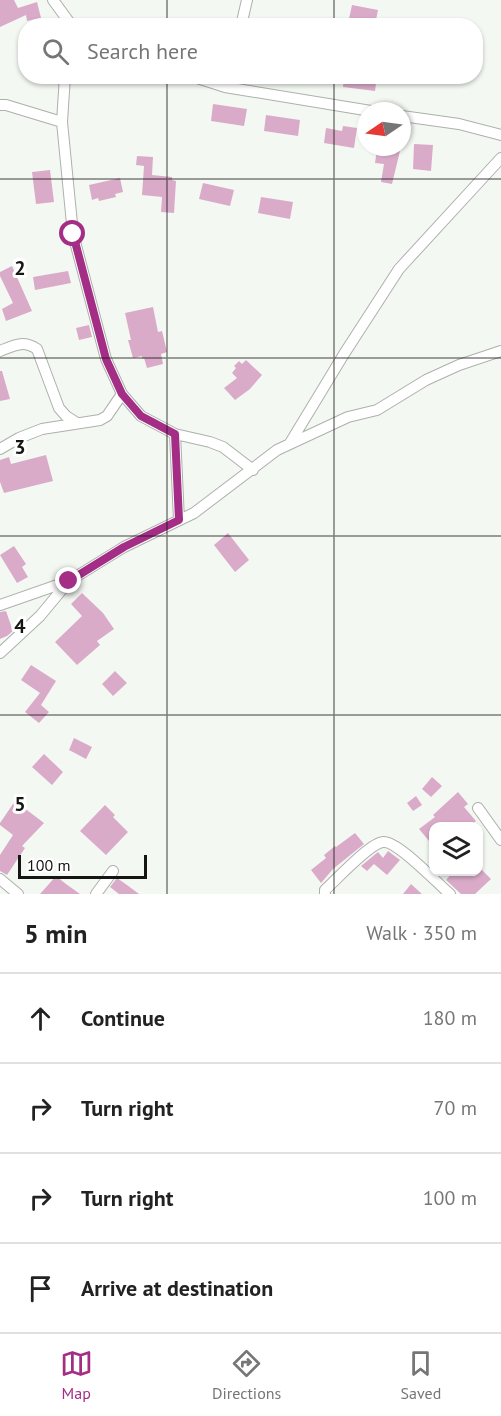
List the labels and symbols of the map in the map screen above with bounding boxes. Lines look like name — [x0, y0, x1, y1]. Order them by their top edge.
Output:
north arrow — [357, 102, 411, 156]
route start — [59, 220, 85, 246]
text: 2 — [14, 255, 26, 281]
text: 3 — [14, 434, 26, 460]
route end — [55, 567, 81, 593]
text: 4 — [14, 613, 26, 639]
text: 5 — [14, 791, 26, 817]
scale bar — [18, 852, 147, 880]

